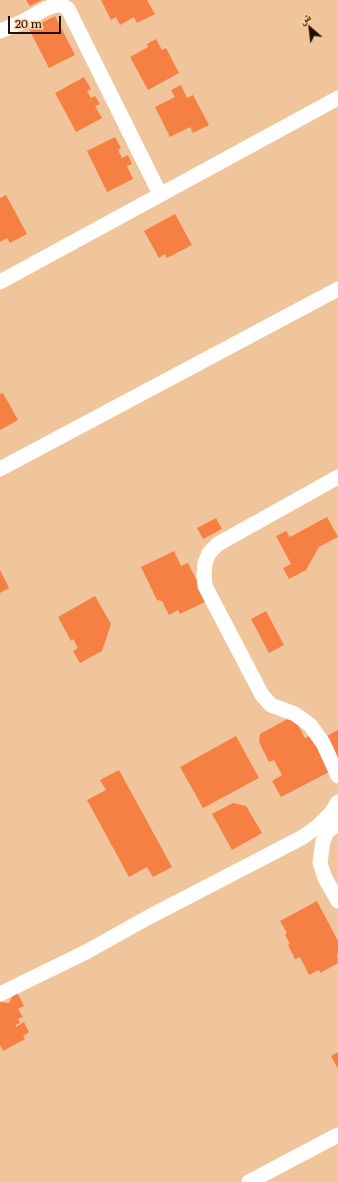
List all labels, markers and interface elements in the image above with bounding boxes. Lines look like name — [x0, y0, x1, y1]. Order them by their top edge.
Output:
scale bar — [10, 8, 63, 34]
north arrow — [290, 8, 330, 48]
text: ش — [295, 8, 313, 27]
text: 20 m — [15, 14, 42, 32]

